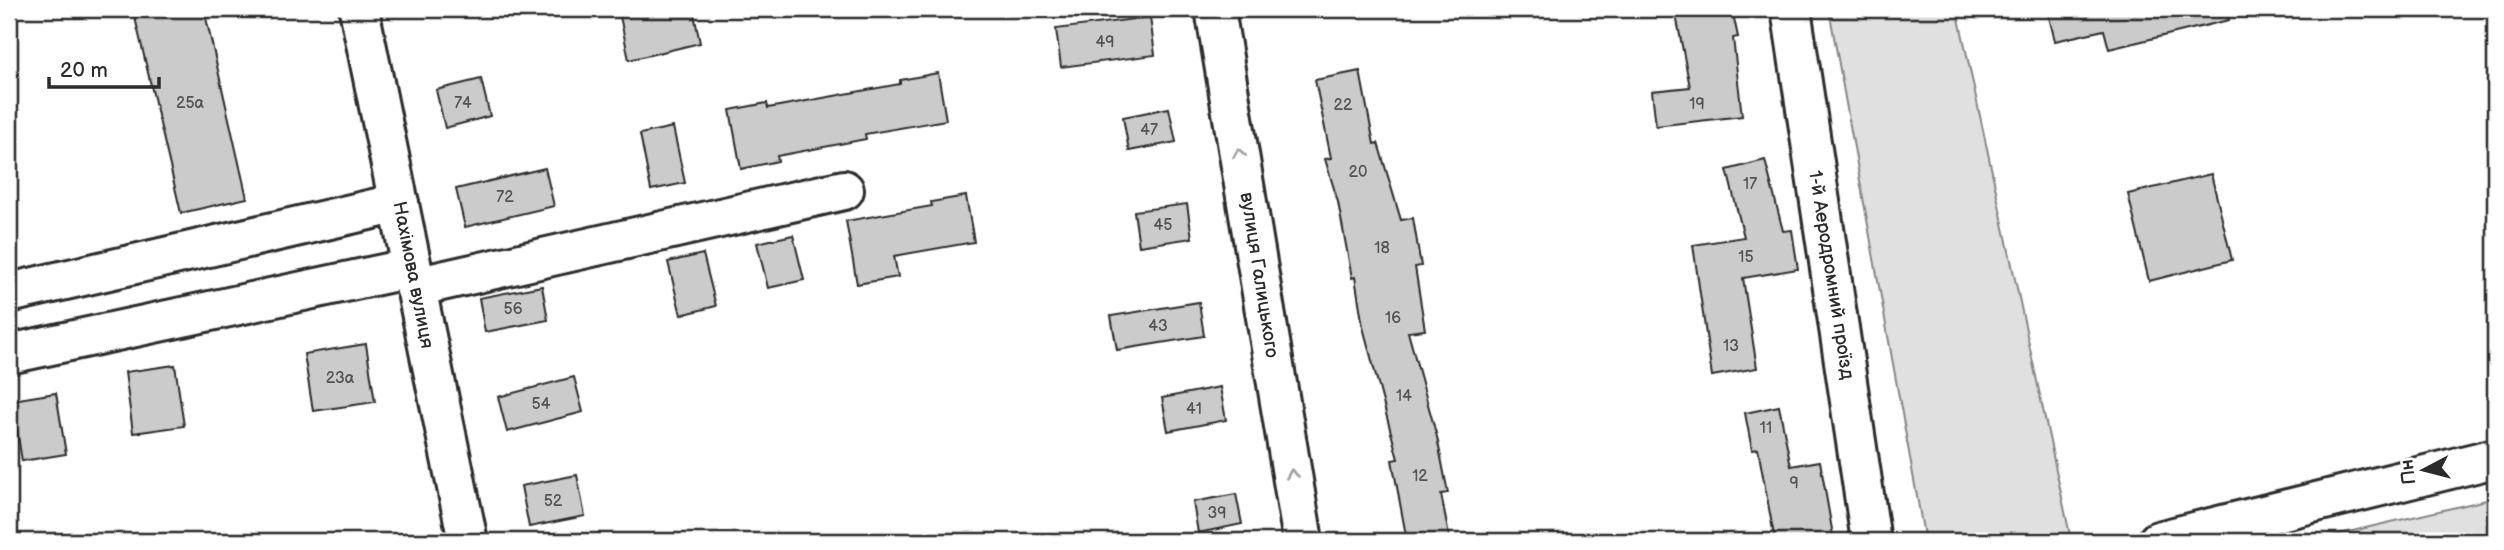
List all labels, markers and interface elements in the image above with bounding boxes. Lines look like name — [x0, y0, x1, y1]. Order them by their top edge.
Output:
house number: 49 — [1095, 33, 1115, 52]
scale bar — [49, 46, 159, 90]
text: 20 m — [60, 58, 108, 83]
house number: 25а — [176, 94, 205, 113]
house number: 74 — [454, 94, 472, 113]
house number: 19 — [1689, 95, 1705, 114]
house number: 22 — [1334, 96, 1353, 115]
house number: 47 — [1140, 121, 1158, 140]
one-way arrow — [1232, 147, 1247, 159]
house number: 20 — [1349, 163, 1367, 182]
street label: 1-й Аеродромний проїзд — [1803, 169, 1859, 382]
house number: 17 — [1743, 175, 1757, 194]
house number: 72 — [496, 188, 514, 207]
street label: вулиця Галицького — [1235, 191, 1283, 359]
street label: Нахімова вулиця — [387, 200, 439, 350]
house number: 45 — [1154, 216, 1172, 235]
house number: 18 — [1374, 239, 1390, 258]
house number: 15 — [1738, 248, 1754, 267]
house number: 56 — [504, 300, 523, 319]
house number: 16 — [1385, 309, 1401, 328]
house number: 43 — [1148, 317, 1168, 336]
house number: 13 — [1723, 337, 1739, 356]
house number: 23а — [326, 369, 355, 388]
house number: 14 — [1396, 387, 1412, 406]
house number: 54 — [532, 395, 551, 414]
house number: 41 — [1186, 400, 1202, 419]
house number: 11 — [1760, 419, 1772, 438]
north arrow — [2388, 434, 2458, 504]
text: Пн — [2396, 458, 2422, 486]
house number: 12 — [1412, 467, 1428, 486]
one-way arrow — [1285, 468, 1300, 480]
house number: 9 — [1789, 474, 1799, 493]
house number: 52 — [544, 492, 563, 511]
house number: 39 — [1207, 504, 1227, 523]

